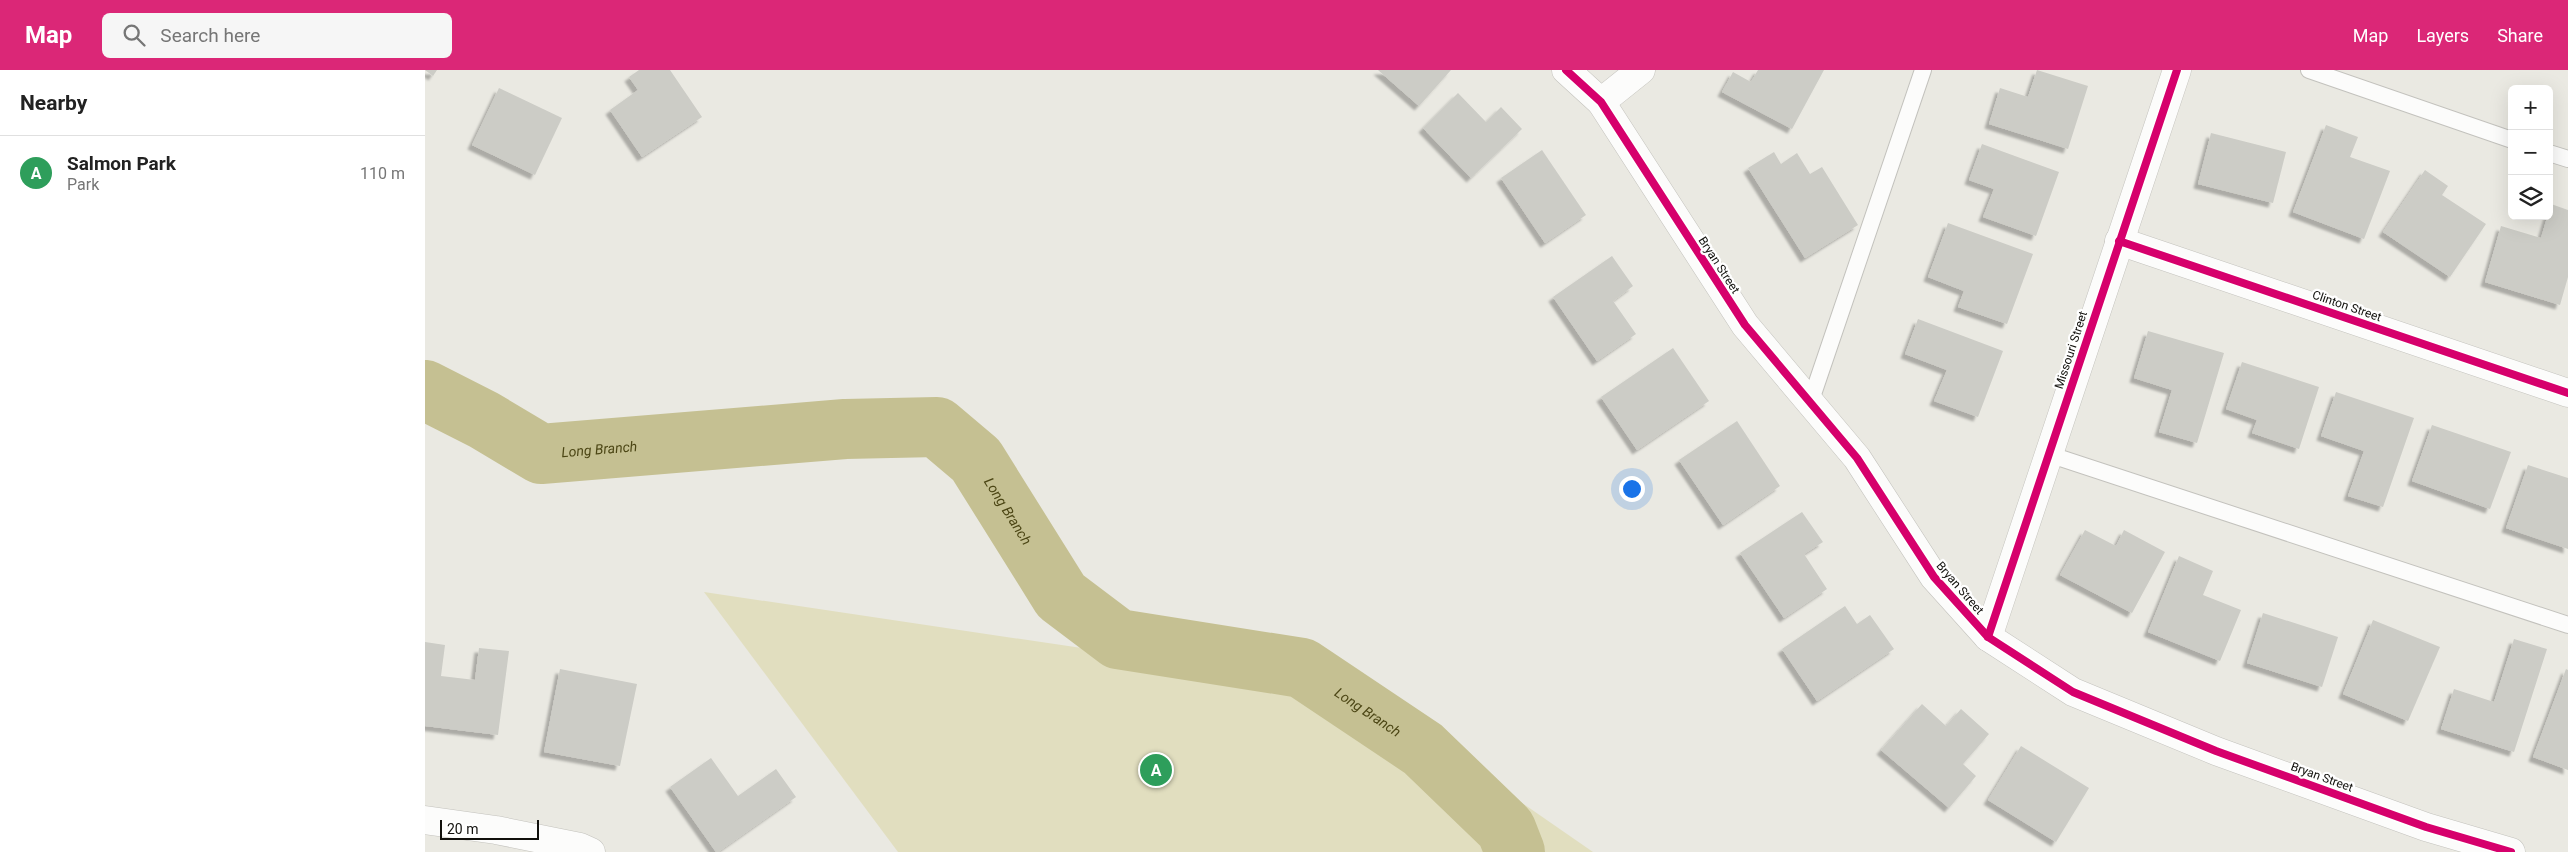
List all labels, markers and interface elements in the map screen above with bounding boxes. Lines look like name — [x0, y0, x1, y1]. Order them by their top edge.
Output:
search box — [102, 13, 452, 58]
text: Map — [25, 21, 72, 49]
icon: search — [120, 21, 148, 49]
text: Search here — [160, 24, 260, 47]
text: Map — [2353, 25, 2388, 46]
text: Layers — [2416, 25, 2469, 46]
text: Share — [2497, 25, 2543, 46]
map controls — [2508, 85, 2553, 220]
button: + — [2508, 85, 2553, 130]
text: Nearby — [20, 91, 87, 115]
button: − — [2508, 130, 2553, 175]
text: Salmon Park — [67, 152, 176, 175]
text: A — [31, 164, 41, 183]
text: 110 m — [360, 164, 405, 183]
text: Park — [67, 175, 99, 194]
button: layers — [2508, 175, 2553, 220]
street label: Bryan Street — [1695, 234, 1743, 296]
street label: Clinton Street — [2311, 288, 2383, 324]
street label: Missouri Street — [2052, 309, 2090, 391]
water label: Long Branch — [561, 438, 638, 460]
water label: Long Branch — [981, 475, 1035, 548]
your location — [1619, 476, 1645, 502]
street label: Bryan Street — [1933, 559, 1987, 617]
water label: Long Branch — [1332, 684, 1404, 740]
pin: A — [1140, 751, 1172, 789]
street label: Bryan Street — [2289, 759, 2355, 795]
scale bar — [440, 817, 539, 840]
text: 20 m — [447, 821, 479, 837]

